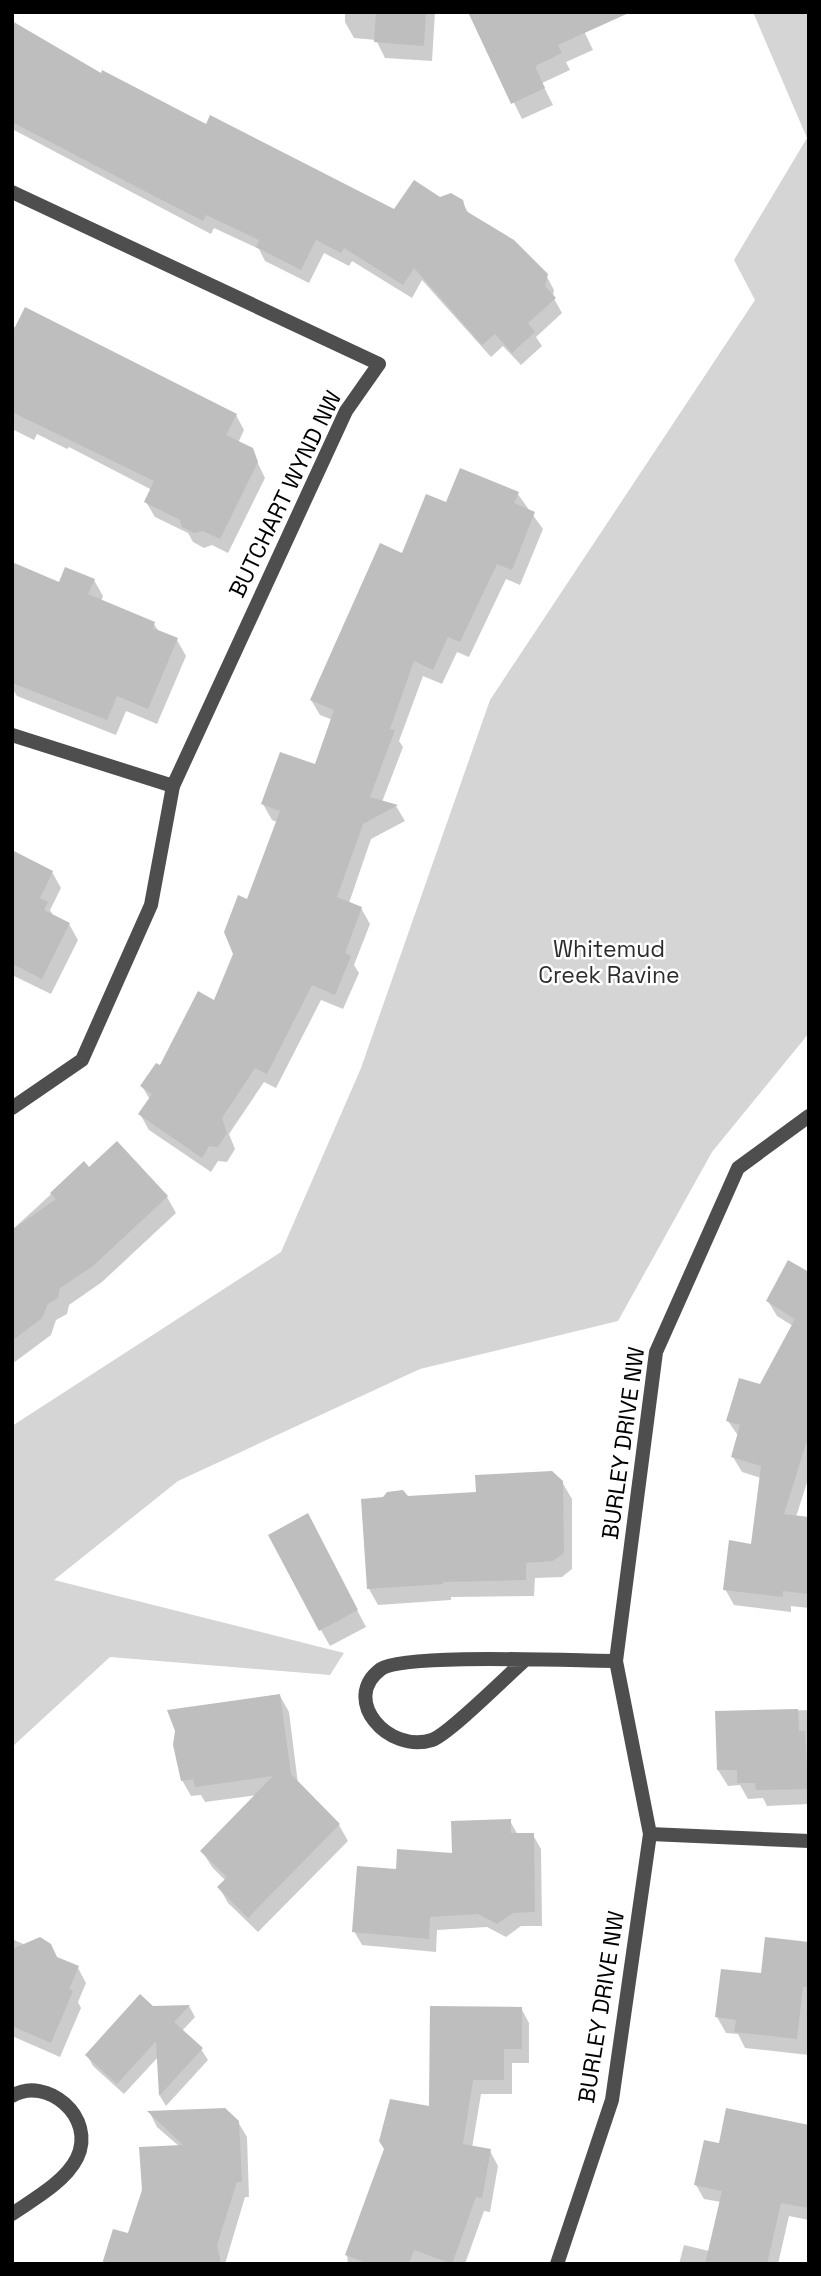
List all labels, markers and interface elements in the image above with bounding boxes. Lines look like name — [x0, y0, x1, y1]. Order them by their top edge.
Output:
street label: BUTCHART WYND NW — [222, 386, 348, 602]
park label: Whitemud Creek Ravine — [538, 934, 680, 990]
street label: BURLEY DRIVE NW — [595, 1345, 651, 1541]
street label: BURLEY DRIVE NW — [571, 1909, 631, 2105]

